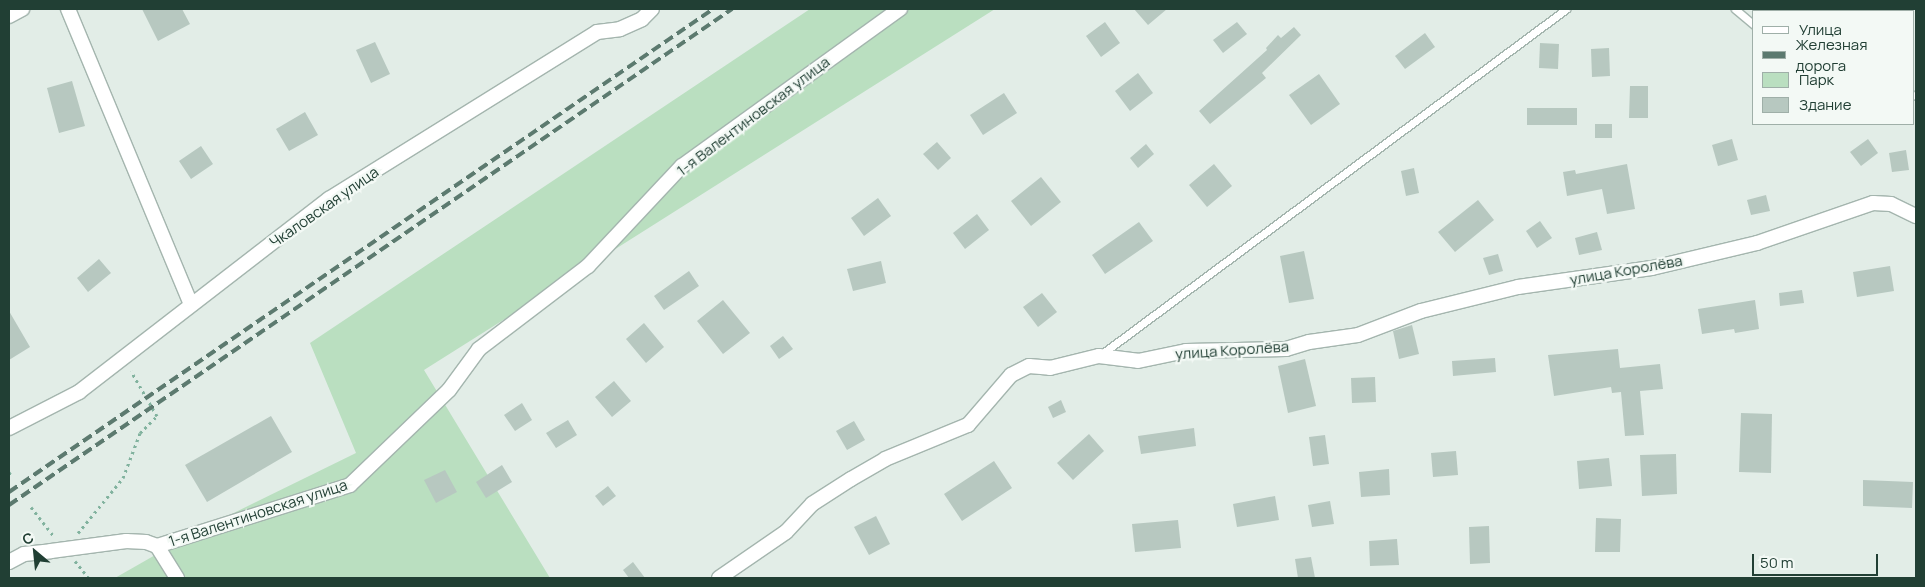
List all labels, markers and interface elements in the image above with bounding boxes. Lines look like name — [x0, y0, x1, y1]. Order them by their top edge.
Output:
legend — [1752, 10, 1915, 125]
text: Улица — [1799, 19, 1842, 40]
text: Железная дорога — [1796, 34, 1867, 76]
street label: 1-я Валентиновская улица — [673, 53, 833, 179]
text: Парк — [1799, 69, 1834, 90]
text: Здание — [1799, 94, 1851, 115]
street label: Чкаловская улица — [266, 163, 382, 251]
street label: улица Королёва — [1568, 251, 1684, 289]
street label: улица Королёва — [1174, 337, 1290, 363]
street label: 1-я Валентиновская улица — [166, 476, 350, 550]
north arrow — [10, 527, 60, 577]
text: С — [19, 527, 37, 549]
scale bar — [1755, 544, 1881, 576]
text: 50 m — [1760, 552, 1794, 573]

